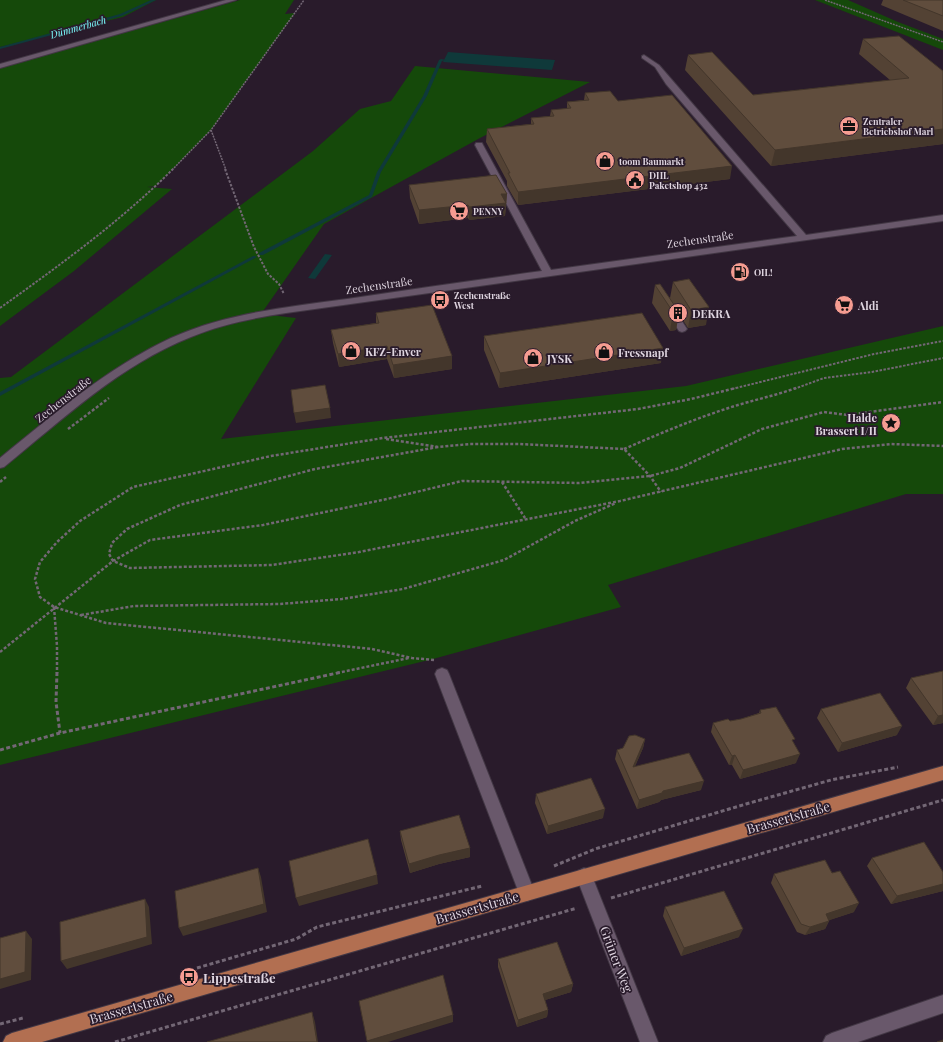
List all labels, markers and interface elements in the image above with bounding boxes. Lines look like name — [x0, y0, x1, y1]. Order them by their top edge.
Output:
water label: Dümmerbach — [47, 12, 108, 42]
office icon: Zentraler Betriebshof Marl — [838, 115, 860, 137]
place label: Zentraler Betriebshof Marl — [863, 115, 933, 137]
shop icon: toom Baumarkt — [594, 150, 616, 172]
place label: toom Baumarkt — [618, 155, 685, 167]
public building icon: DHL Paketshop 432 — [624, 169, 646, 191]
place label: DHL Paketshop 432 — [649, 169, 708, 191]
supermarket icon: PENNY — [448, 200, 470, 222]
place label: PENNY — [473, 205, 503, 217]
street label: Zechenstraße — [666, 227, 735, 251]
fuel station icon: OIL! — [729, 261, 751, 283]
place label: OIL! — [754, 266, 773, 278]
street label: Zechenstraße — [345, 273, 414, 297]
bus stop icon: Zechenstraße West — [429, 289, 451, 311]
place label: Zechenstraße West — [453, 289, 511, 311]
supermarket icon: Aldi — [833, 294, 855, 316]
place label: Aldi — [857, 298, 879, 313]
building icon: DEKRA — [667, 302, 689, 324]
place label: DEKRA — [692, 306, 731, 321]
shop icon: KFZ-Enver — [340, 340, 362, 362]
shop icon: Fressnapf — [593, 341, 615, 363]
place label: KFZ-Enver — [365, 344, 422, 359]
place label: Fressnapf — [618, 345, 669, 360]
shop icon: JYSK — [522, 347, 544, 369]
place label: JYSK — [546, 351, 572, 366]
street label: Zechenstraße — [32, 372, 94, 426]
place label: Halde Brassert I/II — [815, 410, 877, 438]
place icon: Halde Brassert I/II — [880, 412, 902, 434]
street label: Brassertstraße — [744, 797, 832, 837]
street label: Brassertstraße — [433, 887, 521, 927]
street label: Grüner Weg — [597, 924, 637, 995]
bus stop icon: Lippestraße — [178, 966, 200, 988]
place label: Lippestraße — [203, 969, 276, 986]
street label: Brassertstraße — [87, 987, 175, 1027]

